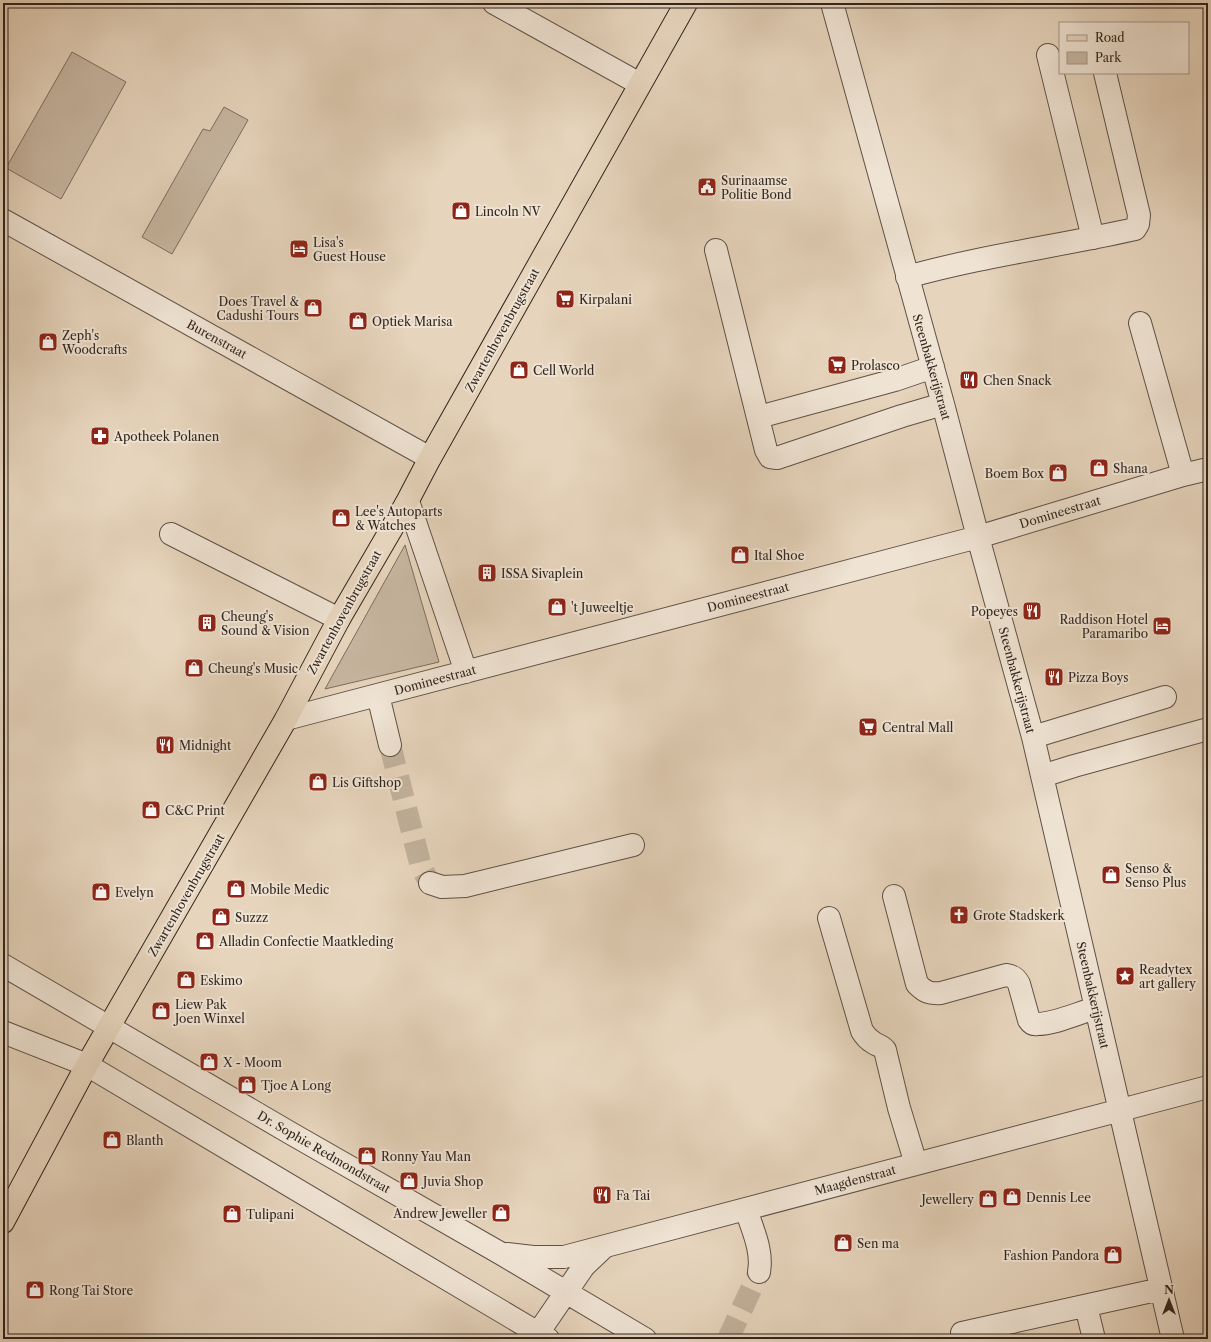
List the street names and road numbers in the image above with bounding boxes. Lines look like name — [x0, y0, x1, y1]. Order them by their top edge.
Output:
street label: Zwartenhovenbrugstraat — [462, 265, 543, 395]
street label: Steenbakkerijstraat — [910, 312, 955, 422]
street label: Burenstraat — [184, 316, 250, 362]
street label: Domineestraat — [1018, 492, 1103, 531]
street label: Zwartenhovenbrugstraat — [304, 547, 385, 677]
street label: Domineestraat — [705, 579, 791, 615]
street label: Steenbakkerijstraat — [996, 625, 1039, 736]
street label: Domineestraat — [392, 662, 478, 698]
street label: Zwartenhovenbrugstraat — [145, 830, 228, 959]
street label: Steenbakkerijstraat — [1073, 940, 1113, 1051]
street label: Dr. Sophie Redmondstraat — [255, 1108, 394, 1197]
street label: Maagdenstraat — [813, 1162, 898, 1198]

